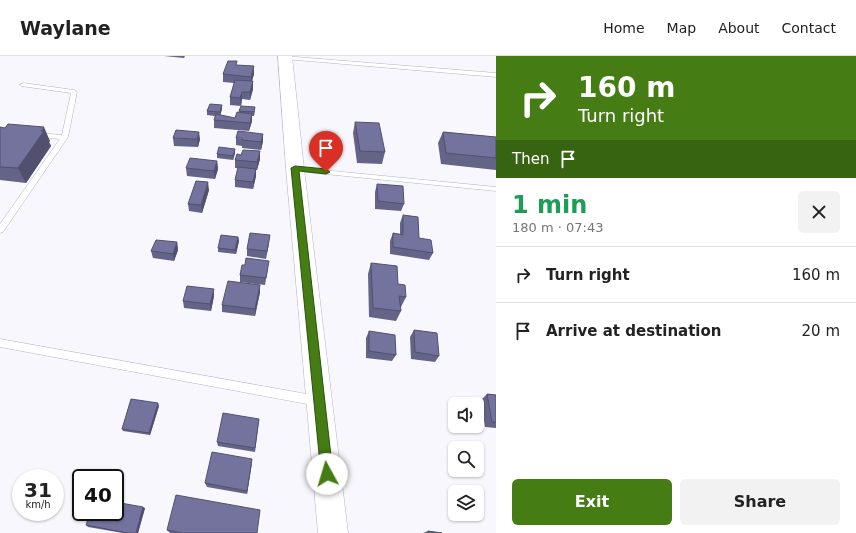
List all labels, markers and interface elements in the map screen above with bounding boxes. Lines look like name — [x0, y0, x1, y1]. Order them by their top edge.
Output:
text: Waylane — [20, 17, 111, 39]
text: Home — [603, 20, 645, 36]
text: Map — [667, 20, 696, 36]
text: About — [718, 20, 760, 36]
text: Contact — [782, 20, 836, 36]
text: 160 m — [578, 71, 675, 104]
icon: right — [512, 72, 564, 124]
text: Turn right — [578, 105, 664, 126]
pin — [309, 131, 343, 172]
icon: arrive — [315, 137, 337, 159]
icon: arrive — [557, 148, 579, 170]
text: Then — [512, 150, 549, 168]
text: 1 min — [512, 191, 587, 219]
button: close — [798, 191, 840, 233]
text: 180 m · 07:43 — [512, 220, 603, 235]
icon: right — [512, 264, 534, 286]
text: Turn right — [546, 266, 630, 284]
text: 160 m — [792, 266, 840, 284]
icon: arrive — [512, 320, 534, 342]
text: Arrive at destination — [546, 322, 721, 340]
text: 20 m — [802, 322, 840, 340]
map controls — [448, 397, 484, 521]
button: sound — [448, 397, 484, 433]
button: search — [448, 441, 484, 477]
position arrow — [306, 453, 348, 495]
speed limit sign: 40 — [72, 469, 124, 521]
text: 31 — [24, 478, 52, 502]
button: Exit — [512, 479, 672, 525]
button: Share — [680, 479, 840, 525]
button: layers — [448, 485, 484, 521]
text: km/h — [25, 499, 51, 510]

